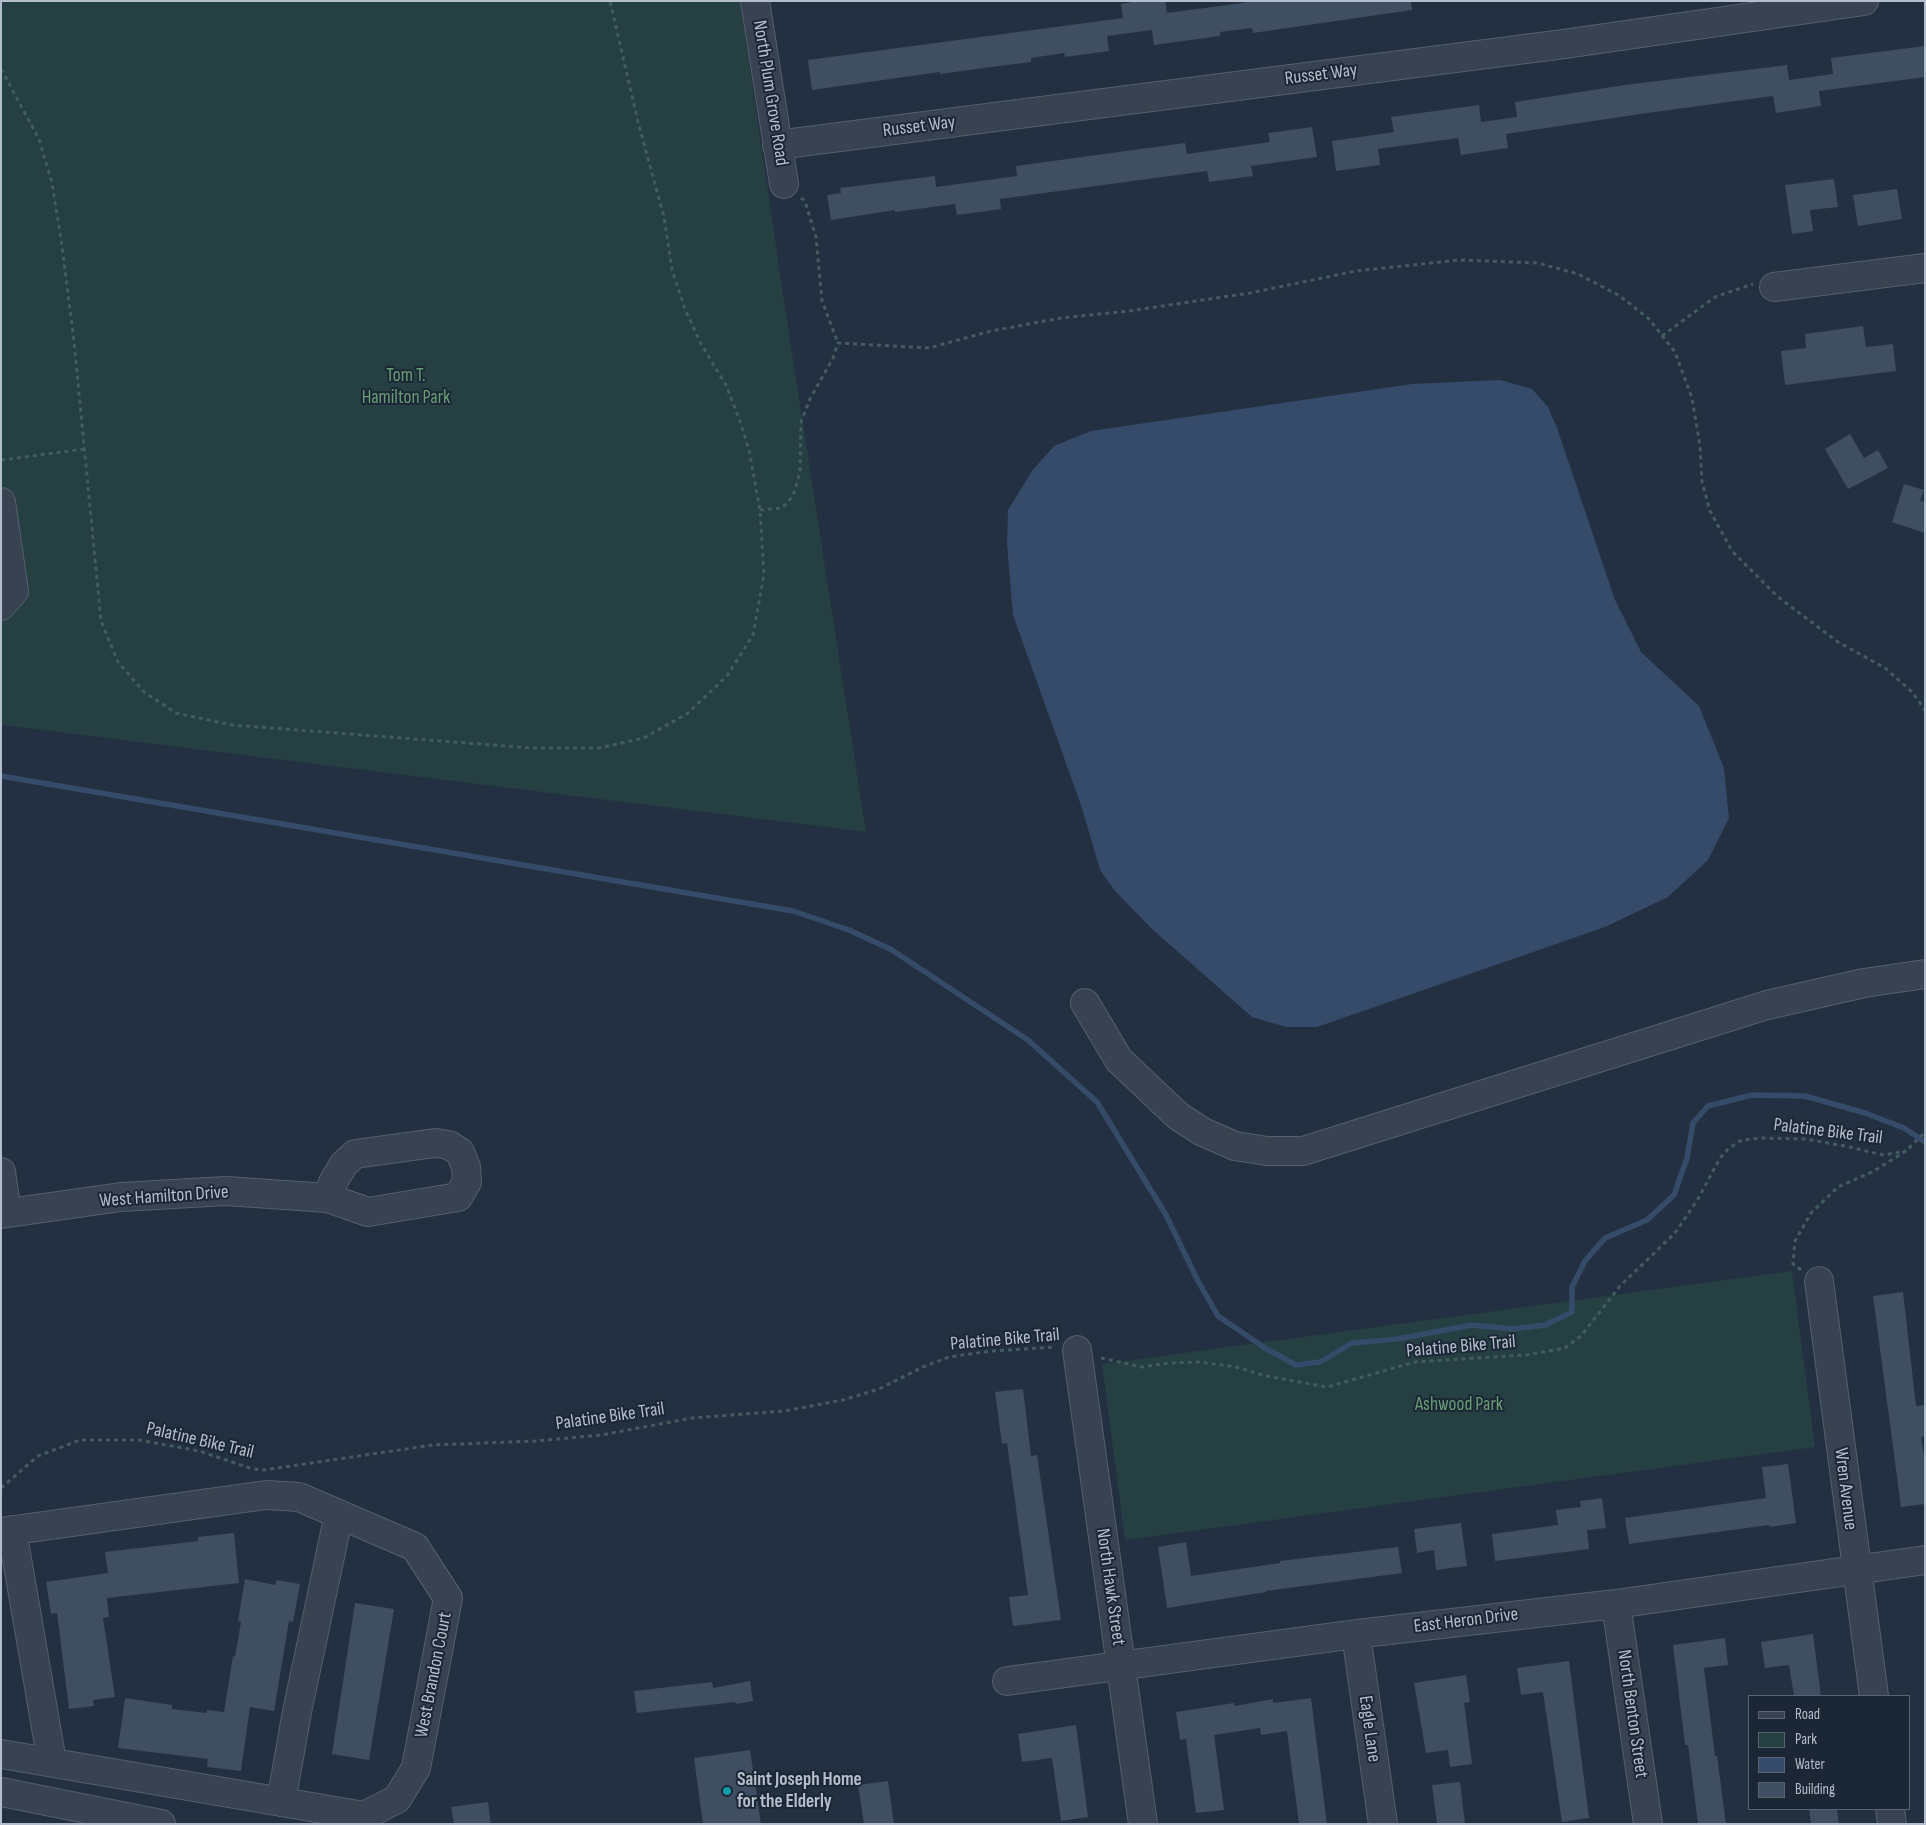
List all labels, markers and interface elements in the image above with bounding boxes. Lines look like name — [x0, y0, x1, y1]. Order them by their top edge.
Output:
street label: North Plum Grove Road — [747, 19, 793, 167]
street label: Russet Way — [1283, 59, 1359, 91]
street label: Russet Way — [881, 111, 957, 143]
park label: Tom T. Hamilton Park — [362, 365, 450, 409]
street label: Palatine Bike Trail — [1772, 1114, 1884, 1150]
street label: West Hamilton Drive — [99, 1181, 229, 1213]
street label: Palatine Bike Trail — [949, 1324, 1061, 1356]
street label: Palatine Bike Trail — [1405, 1331, 1517, 1363]
park label: Ashwood Park — [1415, 1394, 1503, 1416]
street label: Palatine Bike Trail — [554, 1398, 666, 1436]
street label: Palatine Bike Trail — [144, 1418, 256, 1464]
street label: Wren Avenue — [1829, 1447, 1861, 1531]
street label: North Hawk Street — [1090, 1527, 1130, 1647]
street label: East Heron Drive — [1412, 1603, 1520, 1639]
street label: West Brandon Court — [411, 1610, 457, 1740]
street label: North Benton Street — [1612, 1648, 1652, 1780]
street label: Eagle Lane — [1353, 1694, 1385, 1764]
legend — [1748, 1695, 1911, 1810]
text: Road — [1795, 1705, 1820, 1724]
text: Park — [1795, 1730, 1817, 1749]
text: Water — [1795, 1755, 1825, 1774]
place label: Saint Joseph Home for the Elderly — [737, 1769, 862, 1813]
text: Building — [1795, 1780, 1835, 1799]
marker: Saint Joseph Home for the Elderly — [721, 1785, 733, 1797]

